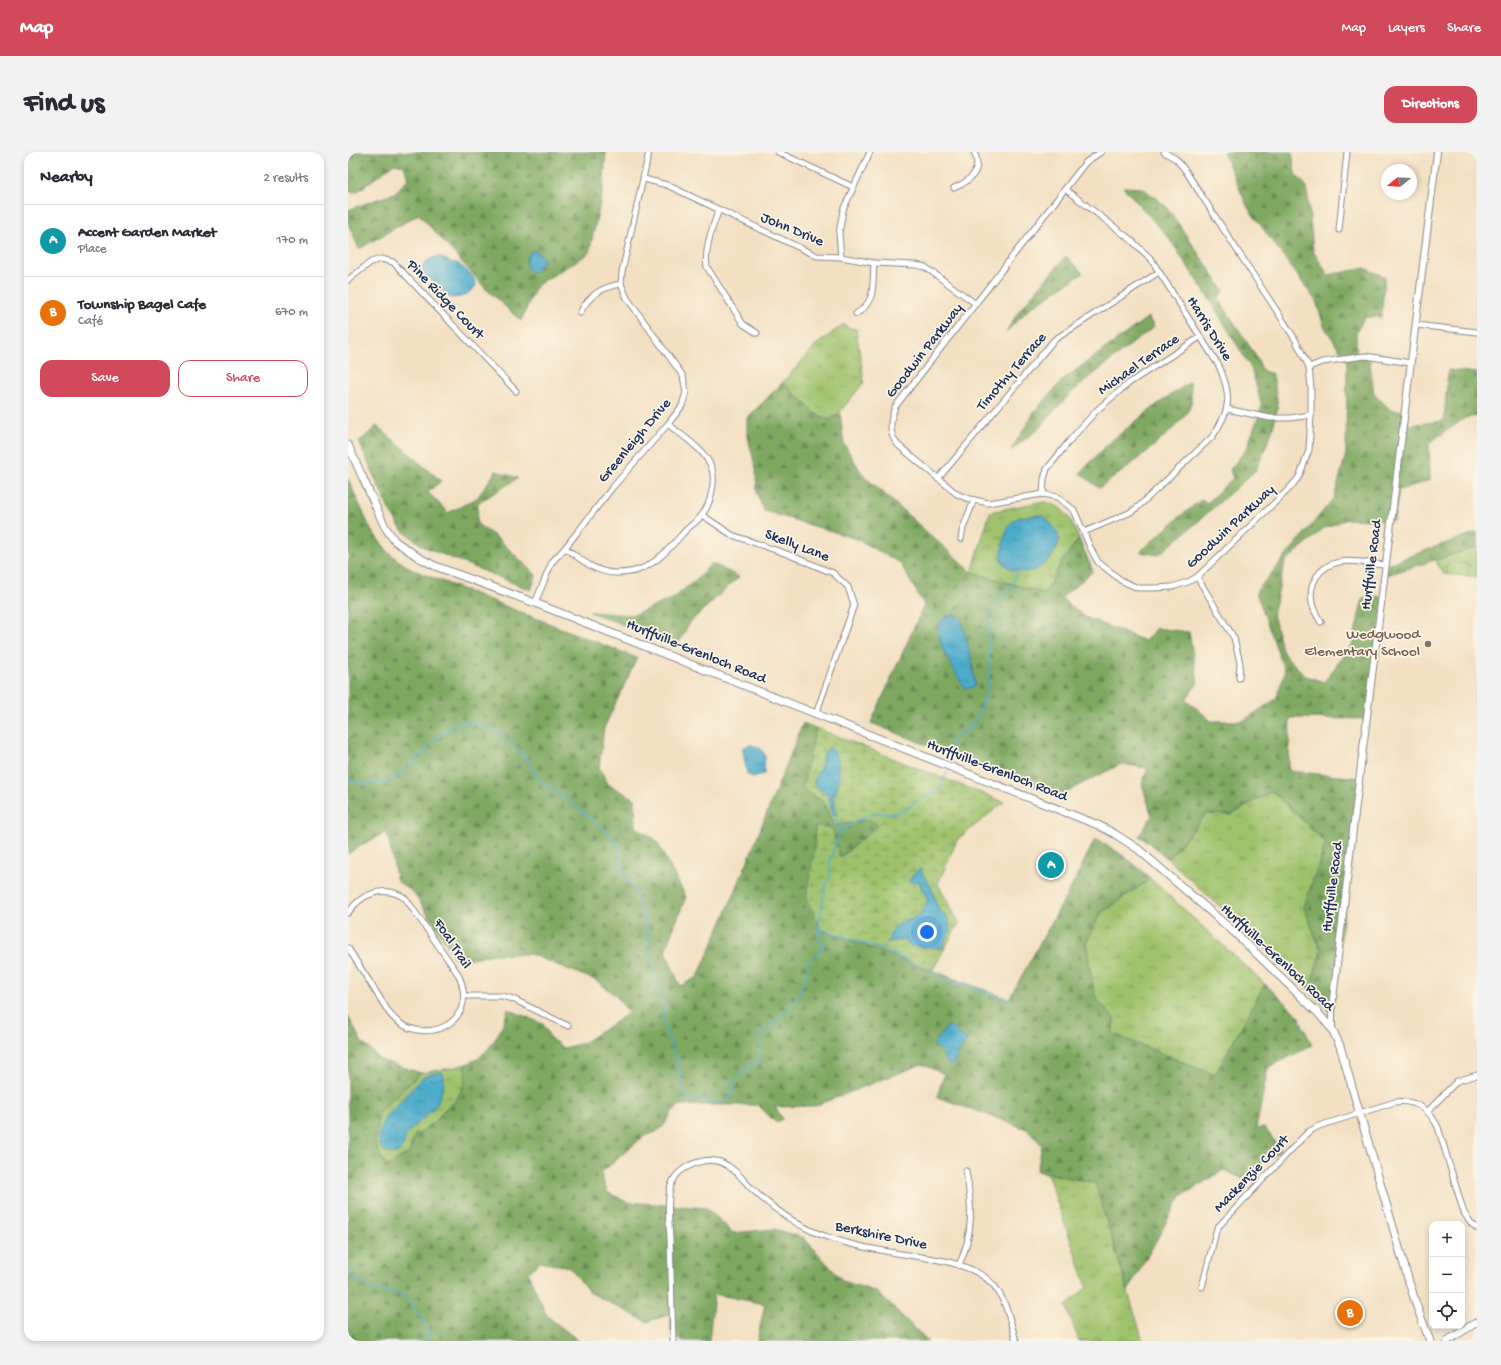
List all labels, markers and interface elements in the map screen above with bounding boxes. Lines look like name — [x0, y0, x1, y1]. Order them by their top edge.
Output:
text: Map — [20, 17, 53, 40]
text: Map — [1342, 20, 1366, 37]
text: Layers — [1388, 20, 1425, 37]
text: Share — [1447, 20, 1481, 37]
button: Directions — [1384, 86, 1477, 123]
text: Find us — [24, 88, 104, 121]
north arrow — [1381, 164, 1417, 200]
text: Nearby — [40, 168, 93, 188]
text: 2 results — [263, 171, 308, 186]
street label: John Drive — [758, 209, 827, 252]
text: Accent Garden Market — [78, 224, 217, 242]
text: A — [49, 233, 57, 248]
text: 170 m — [276, 233, 308, 248]
text: Place — [78, 242, 106, 257]
street label: Pine Ridge Court — [402, 256, 489, 345]
street label: Harris Drive — [1182, 293, 1236, 365]
text: Township Bagel Cafe — [78, 296, 206, 314]
street label: Goodwin Parkway — [882, 300, 968, 402]
text: B — [50, 305, 56, 320]
text: 670 m — [275, 305, 308, 320]
text: Café — [78, 314, 103, 329]
street label: Timothy Terrace — [972, 329, 1051, 416]
street label: Michael Terrace — [1095, 330, 1183, 400]
button: Save — [40, 360, 170, 397]
button: Share — [178, 360, 308, 397]
street label: Greenleigh Drive — [595, 395, 676, 487]
street label: Goodwin Parkway — [1183, 481, 1280, 573]
street label: Hurffville Road — [1358, 518, 1387, 611]
street label: Skelly Lane — [762, 525, 832, 567]
street label: Hurffville-Grenloch Road — [623, 616, 770, 689]
place label: Wedgwood Elementary School — [1304, 626, 1421, 661]
marker: Wedgwood Elementary School — [1423, 639, 1433, 649]
street label: Hurffville-Grenloch Road — [924, 736, 1071, 807]
street label: Hurffville Road — [1319, 840, 1348, 933]
pin: A — [1038, 850, 1064, 880]
street label: Hurffville-Grenloch Road — [1216, 901, 1339, 1016]
street label: Foal Trail — [428, 915, 475, 973]
your location — [917, 922, 937, 942]
street label: Mackenzie Court — [1210, 1130, 1295, 1217]
street label: Berkshire Drive — [832, 1217, 929, 1255]
map controls — [1429, 1221, 1465, 1329]
button: + — [1429, 1221, 1465, 1257]
button: − — [1429, 1257, 1465, 1293]
button: locate — [1429, 1293, 1465, 1329]
pin: B — [1337, 1298, 1363, 1328]

